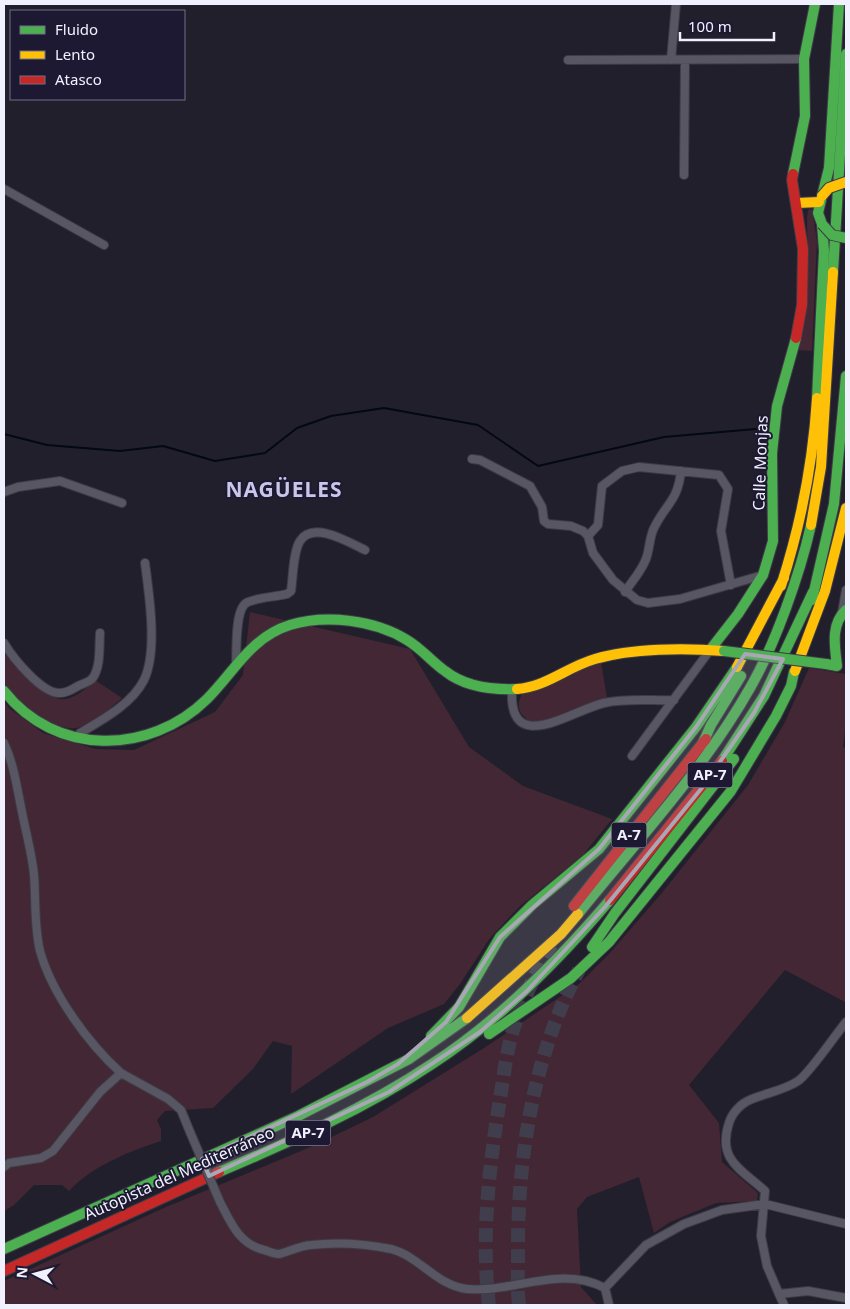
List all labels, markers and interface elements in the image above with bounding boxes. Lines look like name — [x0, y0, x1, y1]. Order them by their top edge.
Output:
legend — [10, 10, 185, 100]
scale bar — [680, 10, 774, 42]
text: 100 m — [688, 16, 732, 36]
text: Fluido — [55, 19, 98, 39]
text: Lento — [55, 44, 95, 64]
text: Atasco — [55, 69, 102, 89]
street label: Calle Monjas — [747, 415, 773, 511]
district label: NAGÜELES — [225, 475, 343, 503]
road number: AP-7 — [688, 762, 732, 788]
road number: A-7 — [612, 822, 646, 848]
road number: AP-7 — [286, 1120, 330, 1146]
street label: Autopista del Mediterráneo — [80, 1121, 278, 1225]
north arrow — [10, 1249, 60, 1299]
text: N — [12, 1266, 32, 1279]

